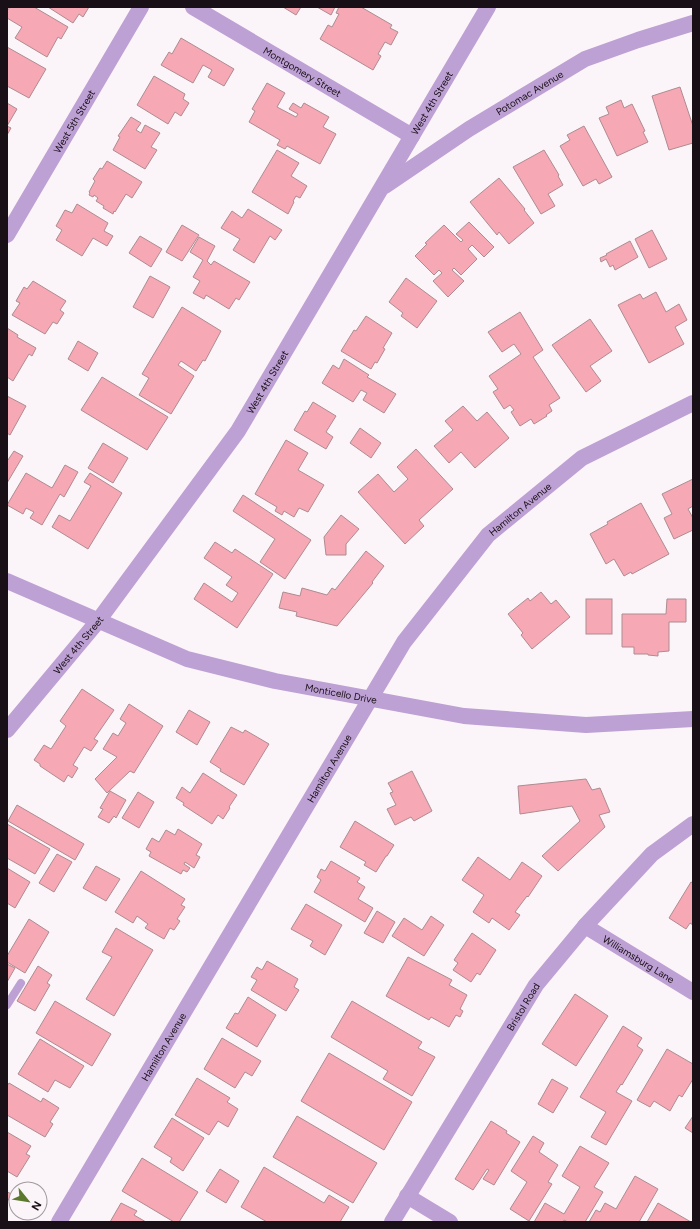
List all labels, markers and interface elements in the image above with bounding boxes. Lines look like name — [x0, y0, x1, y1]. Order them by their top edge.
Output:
street label: Montgomery Street — [261, 43, 344, 100]
street label: Potomac Avenue — [493, 67, 566, 118]
street label: West 4th Street — [408, 68, 455, 137]
street label: West 5th Street — [50, 87, 98, 155]
street label: West 4th Street — [243, 348, 291, 416]
street label: Hamilton Avenue — [486, 479, 554, 538]
street label: West 4th Street — [50, 613, 106, 676]
street label: Monticello Drive — [304, 680, 378, 706]
street label: Hamilton Avenue — [304, 731, 355, 805]
street label: Williamsburg Lane — [601, 932, 677, 986]
street label: Bristol Road — [503, 980, 542, 1033]
street label: Hamilton Avenue — [138, 1010, 189, 1083]
north arrow — [8, 1181, 48, 1221]
text: N — [28, 1199, 44, 1213]

